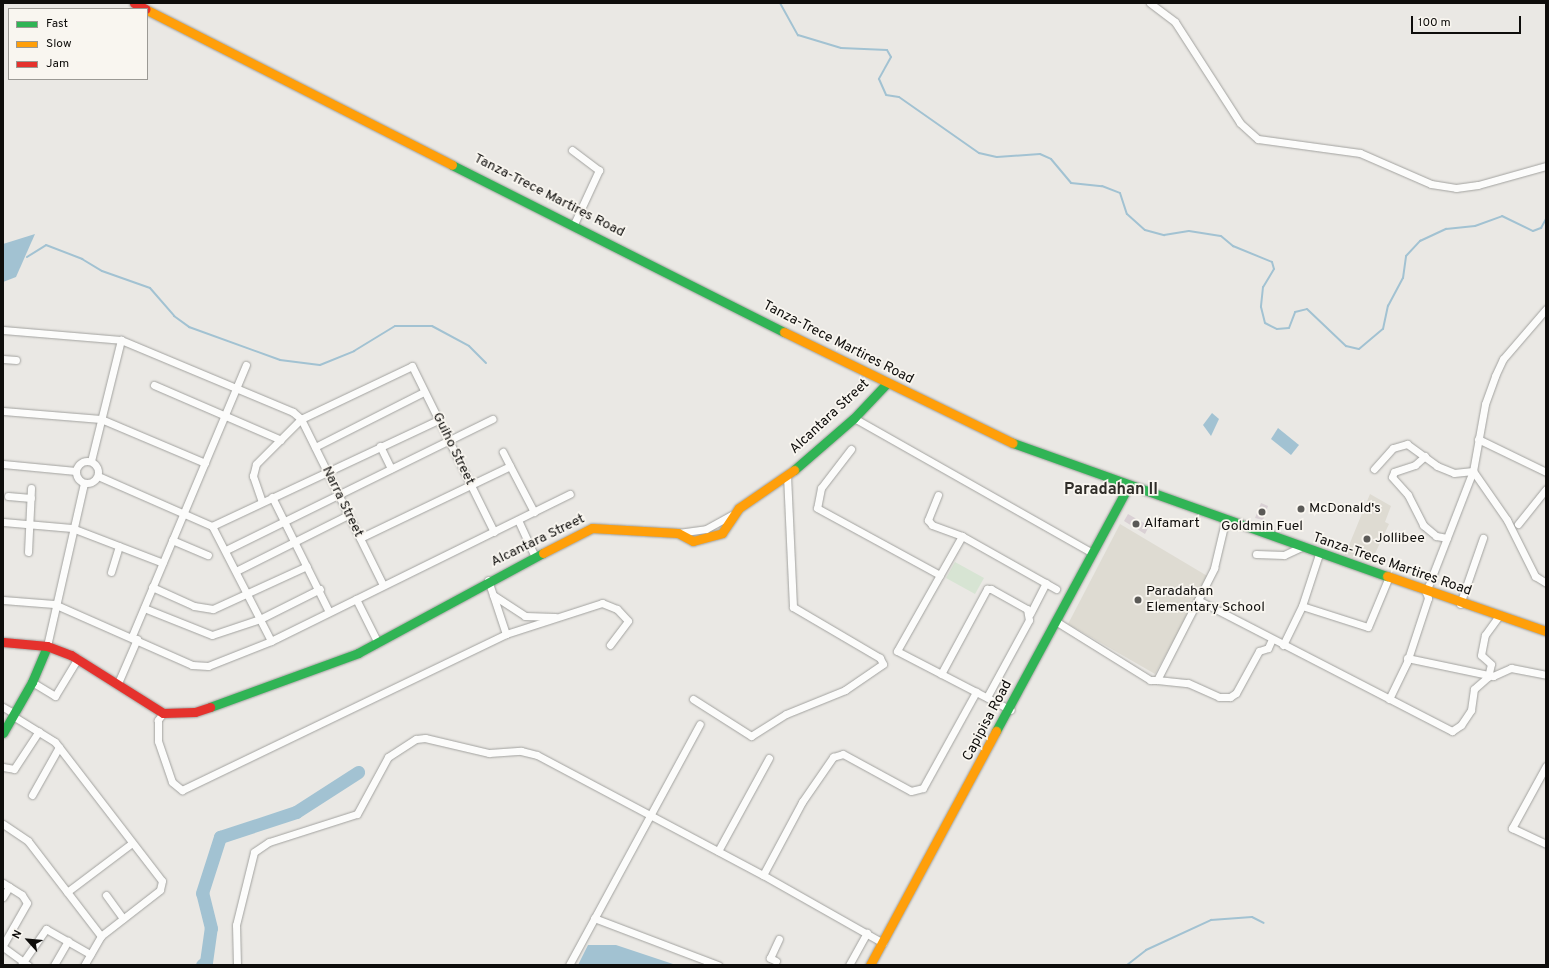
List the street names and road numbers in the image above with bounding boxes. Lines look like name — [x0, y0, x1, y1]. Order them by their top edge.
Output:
street label: Tanza-Trece Martires Road — [471, 151, 627, 241]
street label: Tanza-Trece Martires Road — [760, 298, 916, 388]
street label: Alcantara Street — [787, 376, 873, 458]
street label: Guiho Street — [428, 410, 478, 488]
street label: Narra Street — [318, 464, 366, 540]
street label: Alcantara Street — [488, 511, 588, 571]
street label: Tanza-Trece Martires Road — [1310, 530, 1474, 600]
street label: Capipisa Road — [960, 678, 1016, 764]

